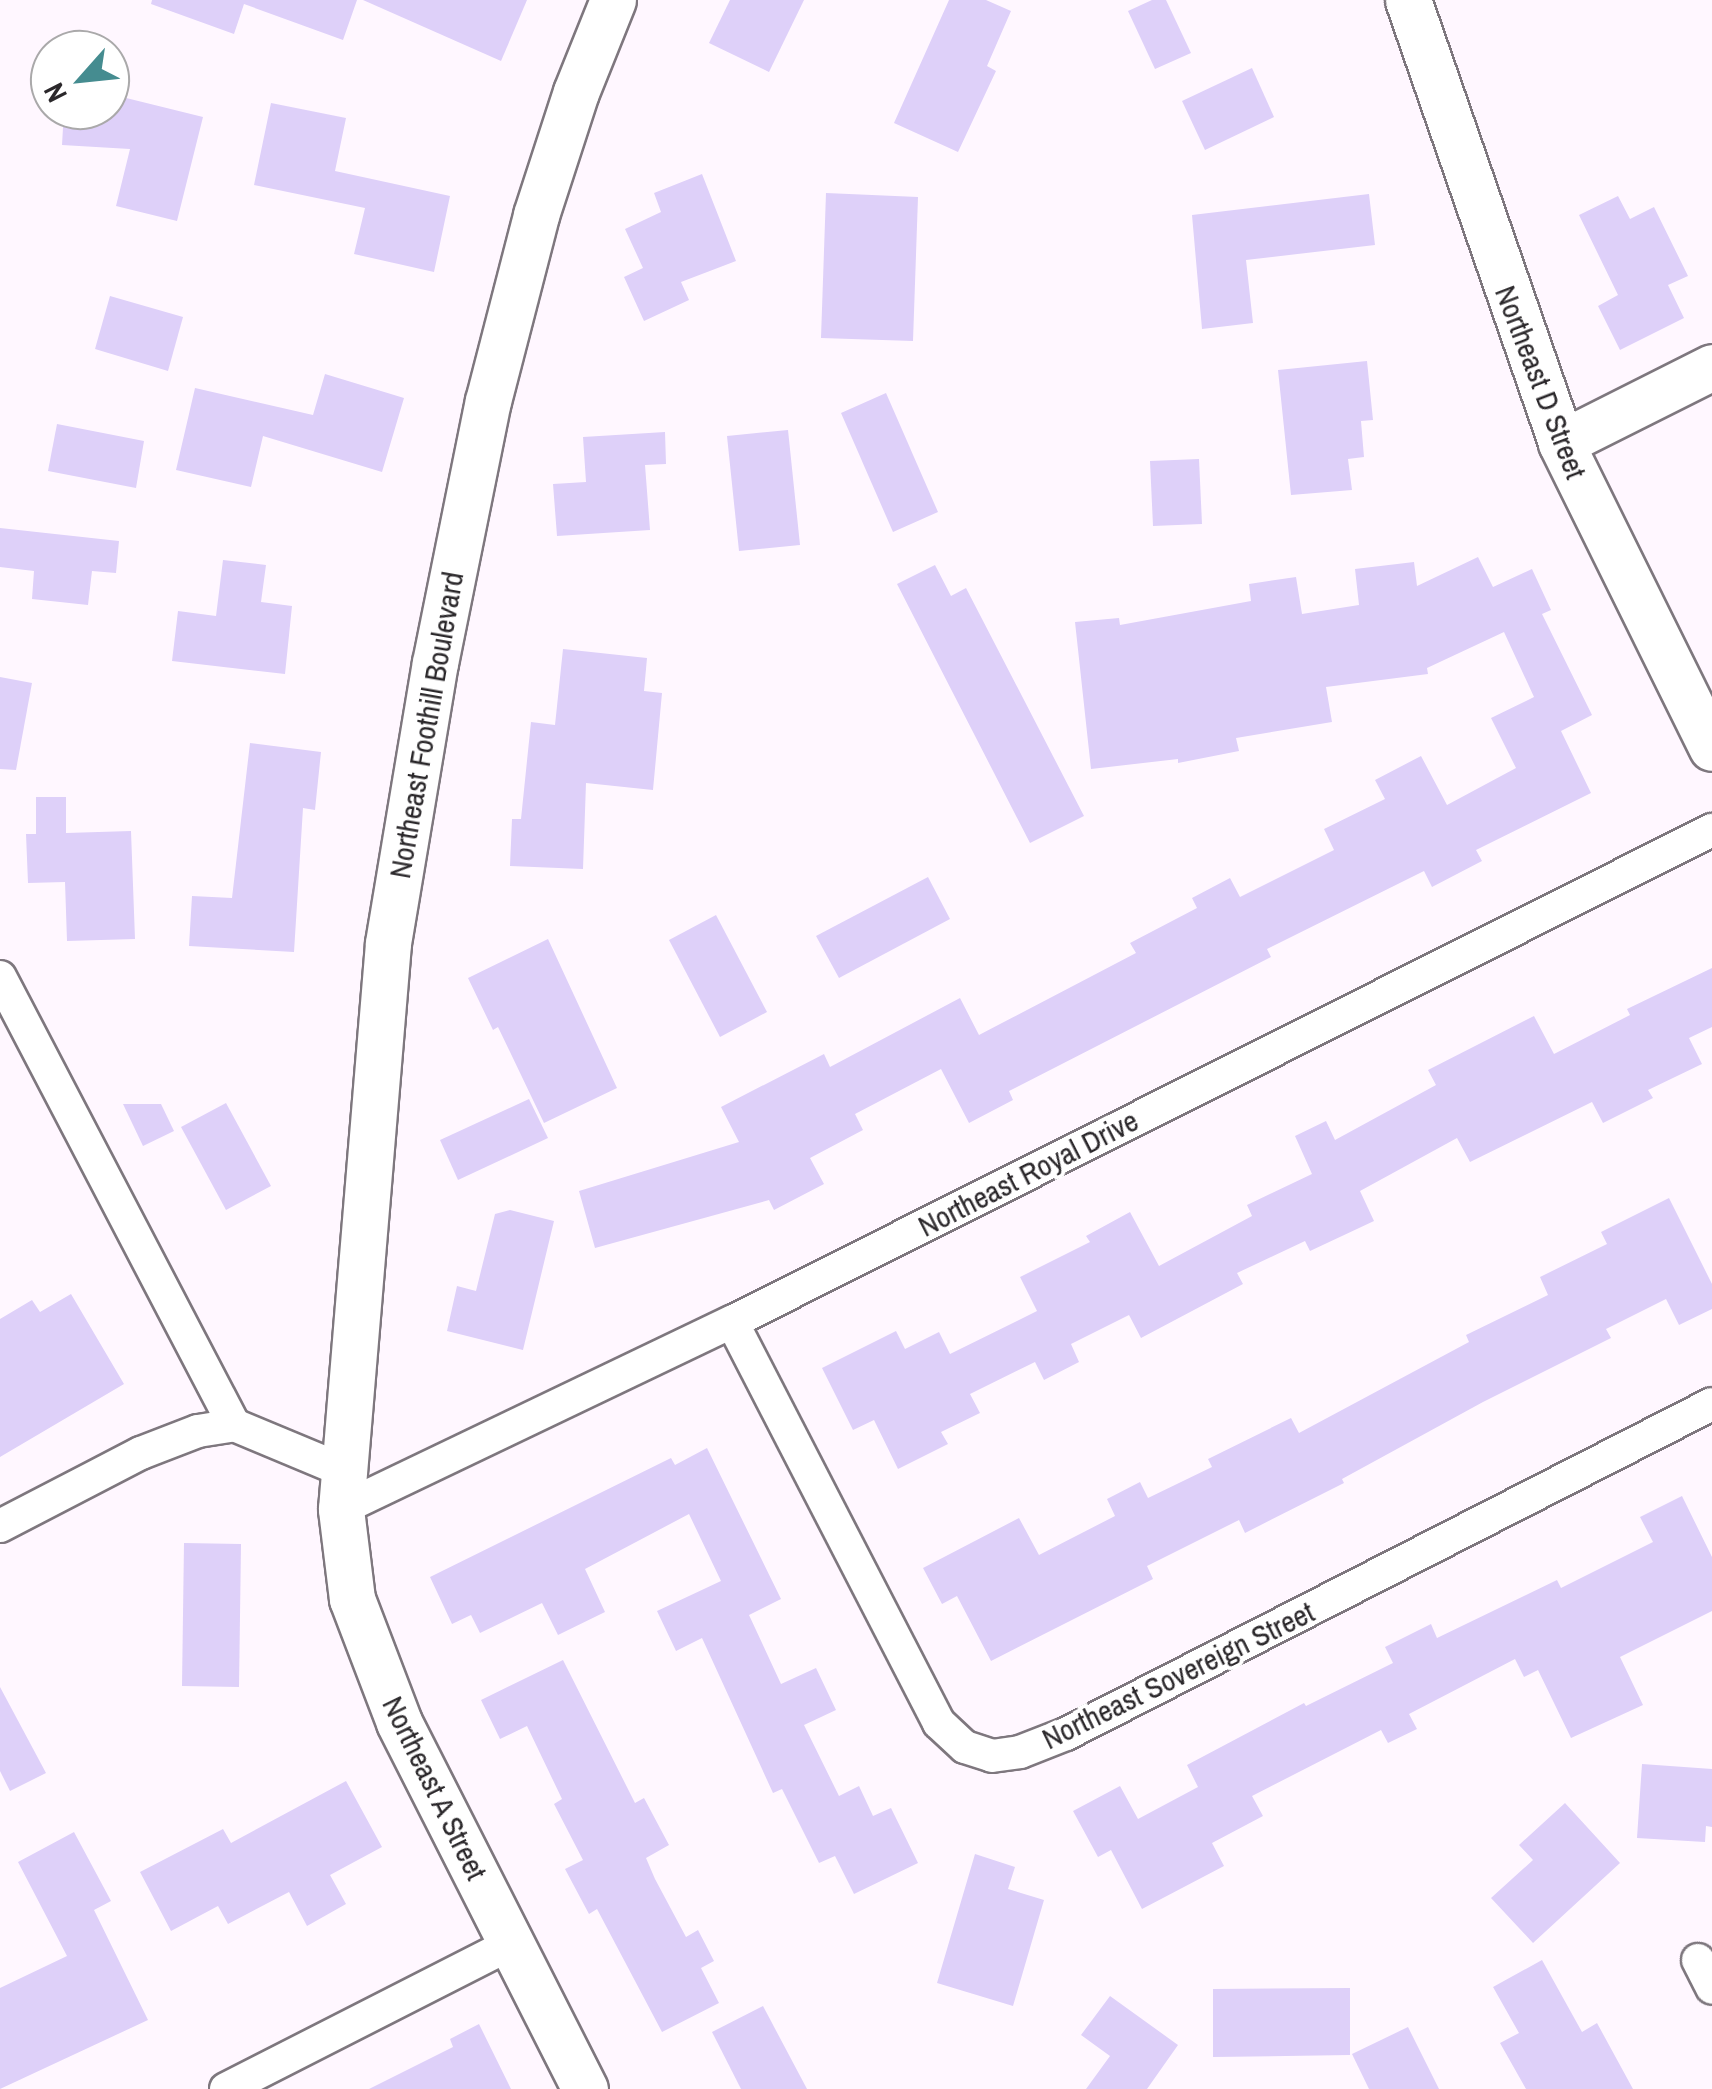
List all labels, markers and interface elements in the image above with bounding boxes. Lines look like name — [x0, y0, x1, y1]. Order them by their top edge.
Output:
north arrow — [30, 30, 130, 130]
text: N — [34, 77, 76, 109]
street label: Northeast D Street — [1488, 280, 1594, 484]
street label: Northeast Foothill Boulevard — [381, 569, 471, 881]
street label: Northeast Royal Drive — [912, 1102, 1144, 1244]
street label: Northeast Sovereign Street — [1036, 1593, 1320, 1757]
street label: Northeast A Street — [374, 1689, 496, 1887]

